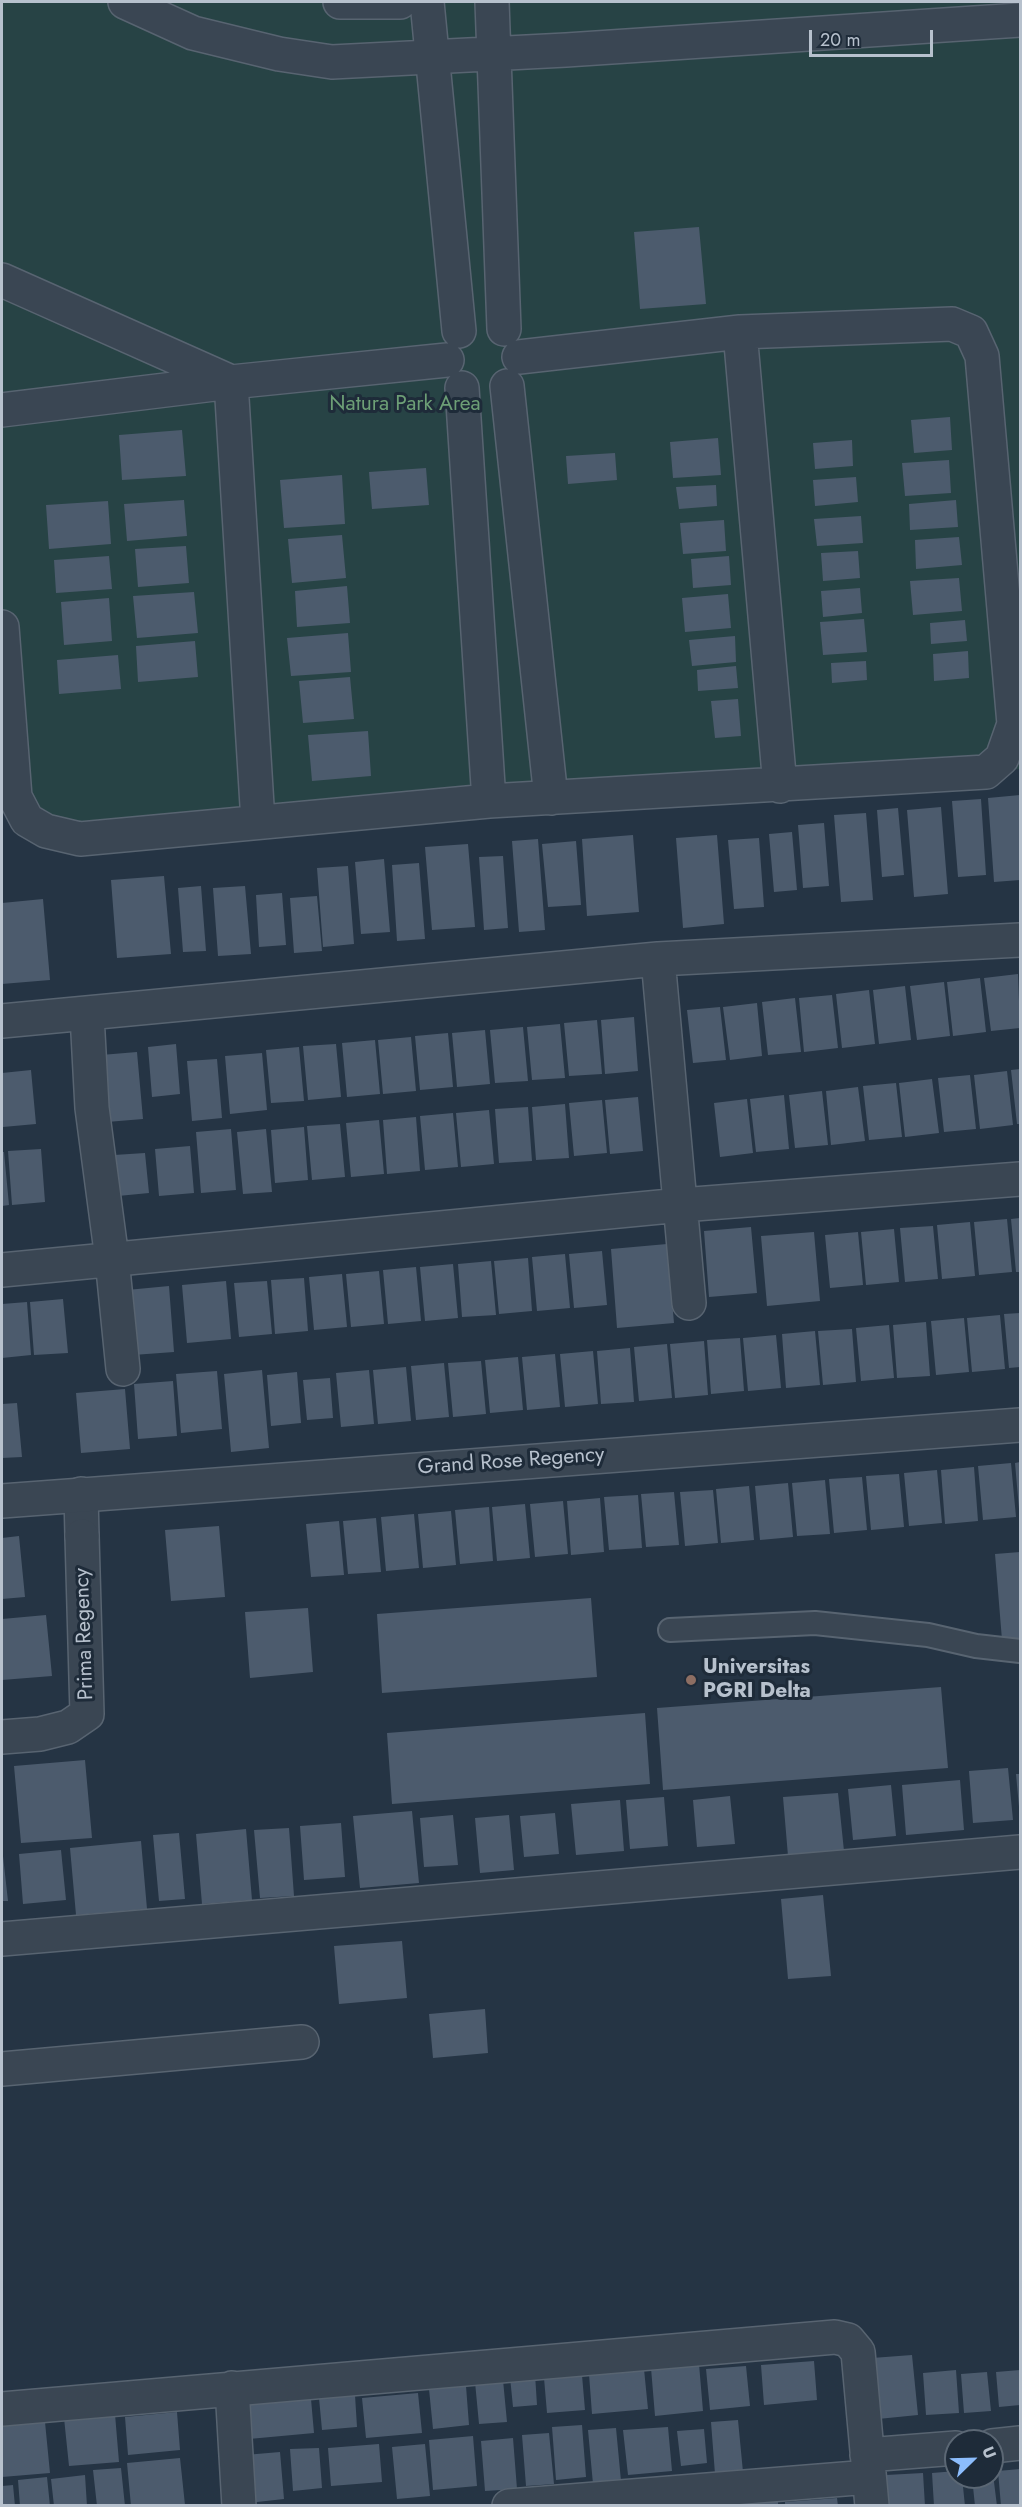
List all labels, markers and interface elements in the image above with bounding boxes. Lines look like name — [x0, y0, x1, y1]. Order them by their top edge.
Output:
scale bar — [812, 18, 936, 56]
text: 20 m — [820, 27, 860, 53]
park label: Natura Park Area — [329, 392, 481, 418]
street label: Grand Rose Regency — [417, 1443, 605, 1481]
street label: Prima Regency — [70, 1568, 100, 1700]
place label: Universitas PGRI Delta — [703, 1655, 811, 1705]
marker: Universitas PGRI Delta — [684, 1673, 698, 1687]
north arrow — [944, 2429, 1004, 2489]
text: U — [976, 2443, 1002, 2462]

